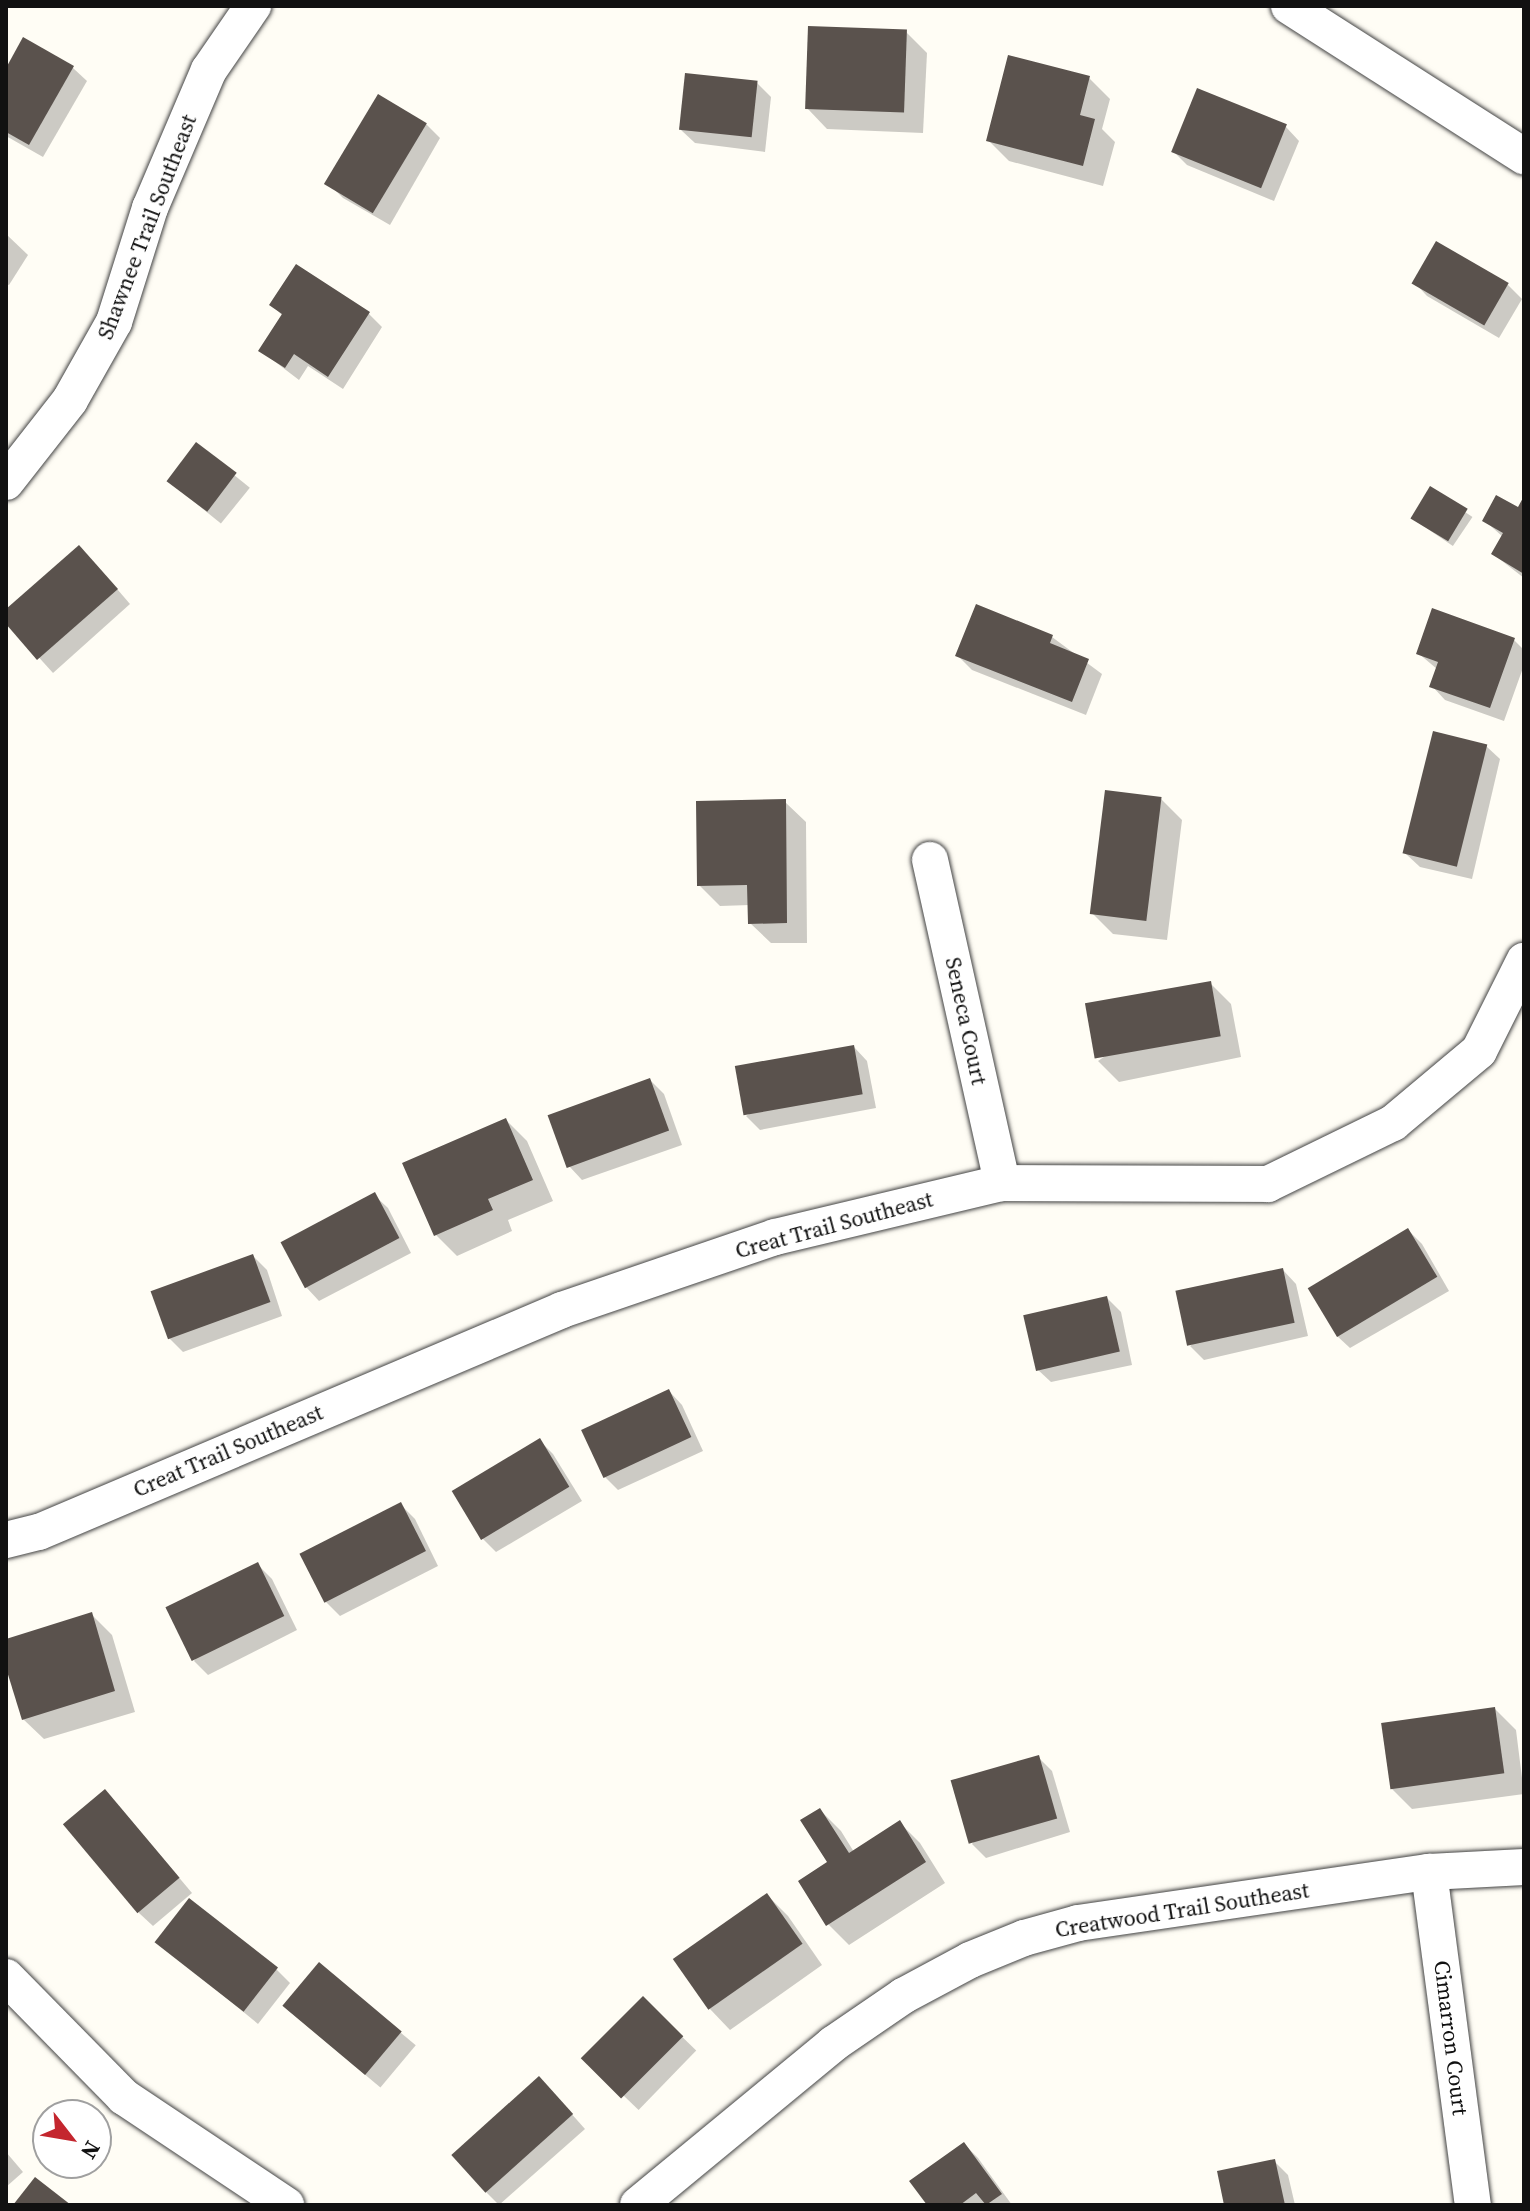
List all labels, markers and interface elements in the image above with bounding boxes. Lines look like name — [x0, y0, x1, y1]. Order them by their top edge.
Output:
street label: Shawnee Trail Southeast — [92, 111, 202, 343]
street label: Seneca Court — [940, 955, 992, 1087]
street label: Creat Trail Southeast — [732, 1186, 936, 1264]
street label: Creat Trail Southeast — [129, 1399, 327, 1503]
street label: Creatwood Trail Southeast — [1053, 1877, 1311, 1943]
street label: Cimarron Court — [1428, 1959, 1474, 2117]
north arrow — [32, 2099, 112, 2179]
text: N — [74, 2136, 108, 2165]

